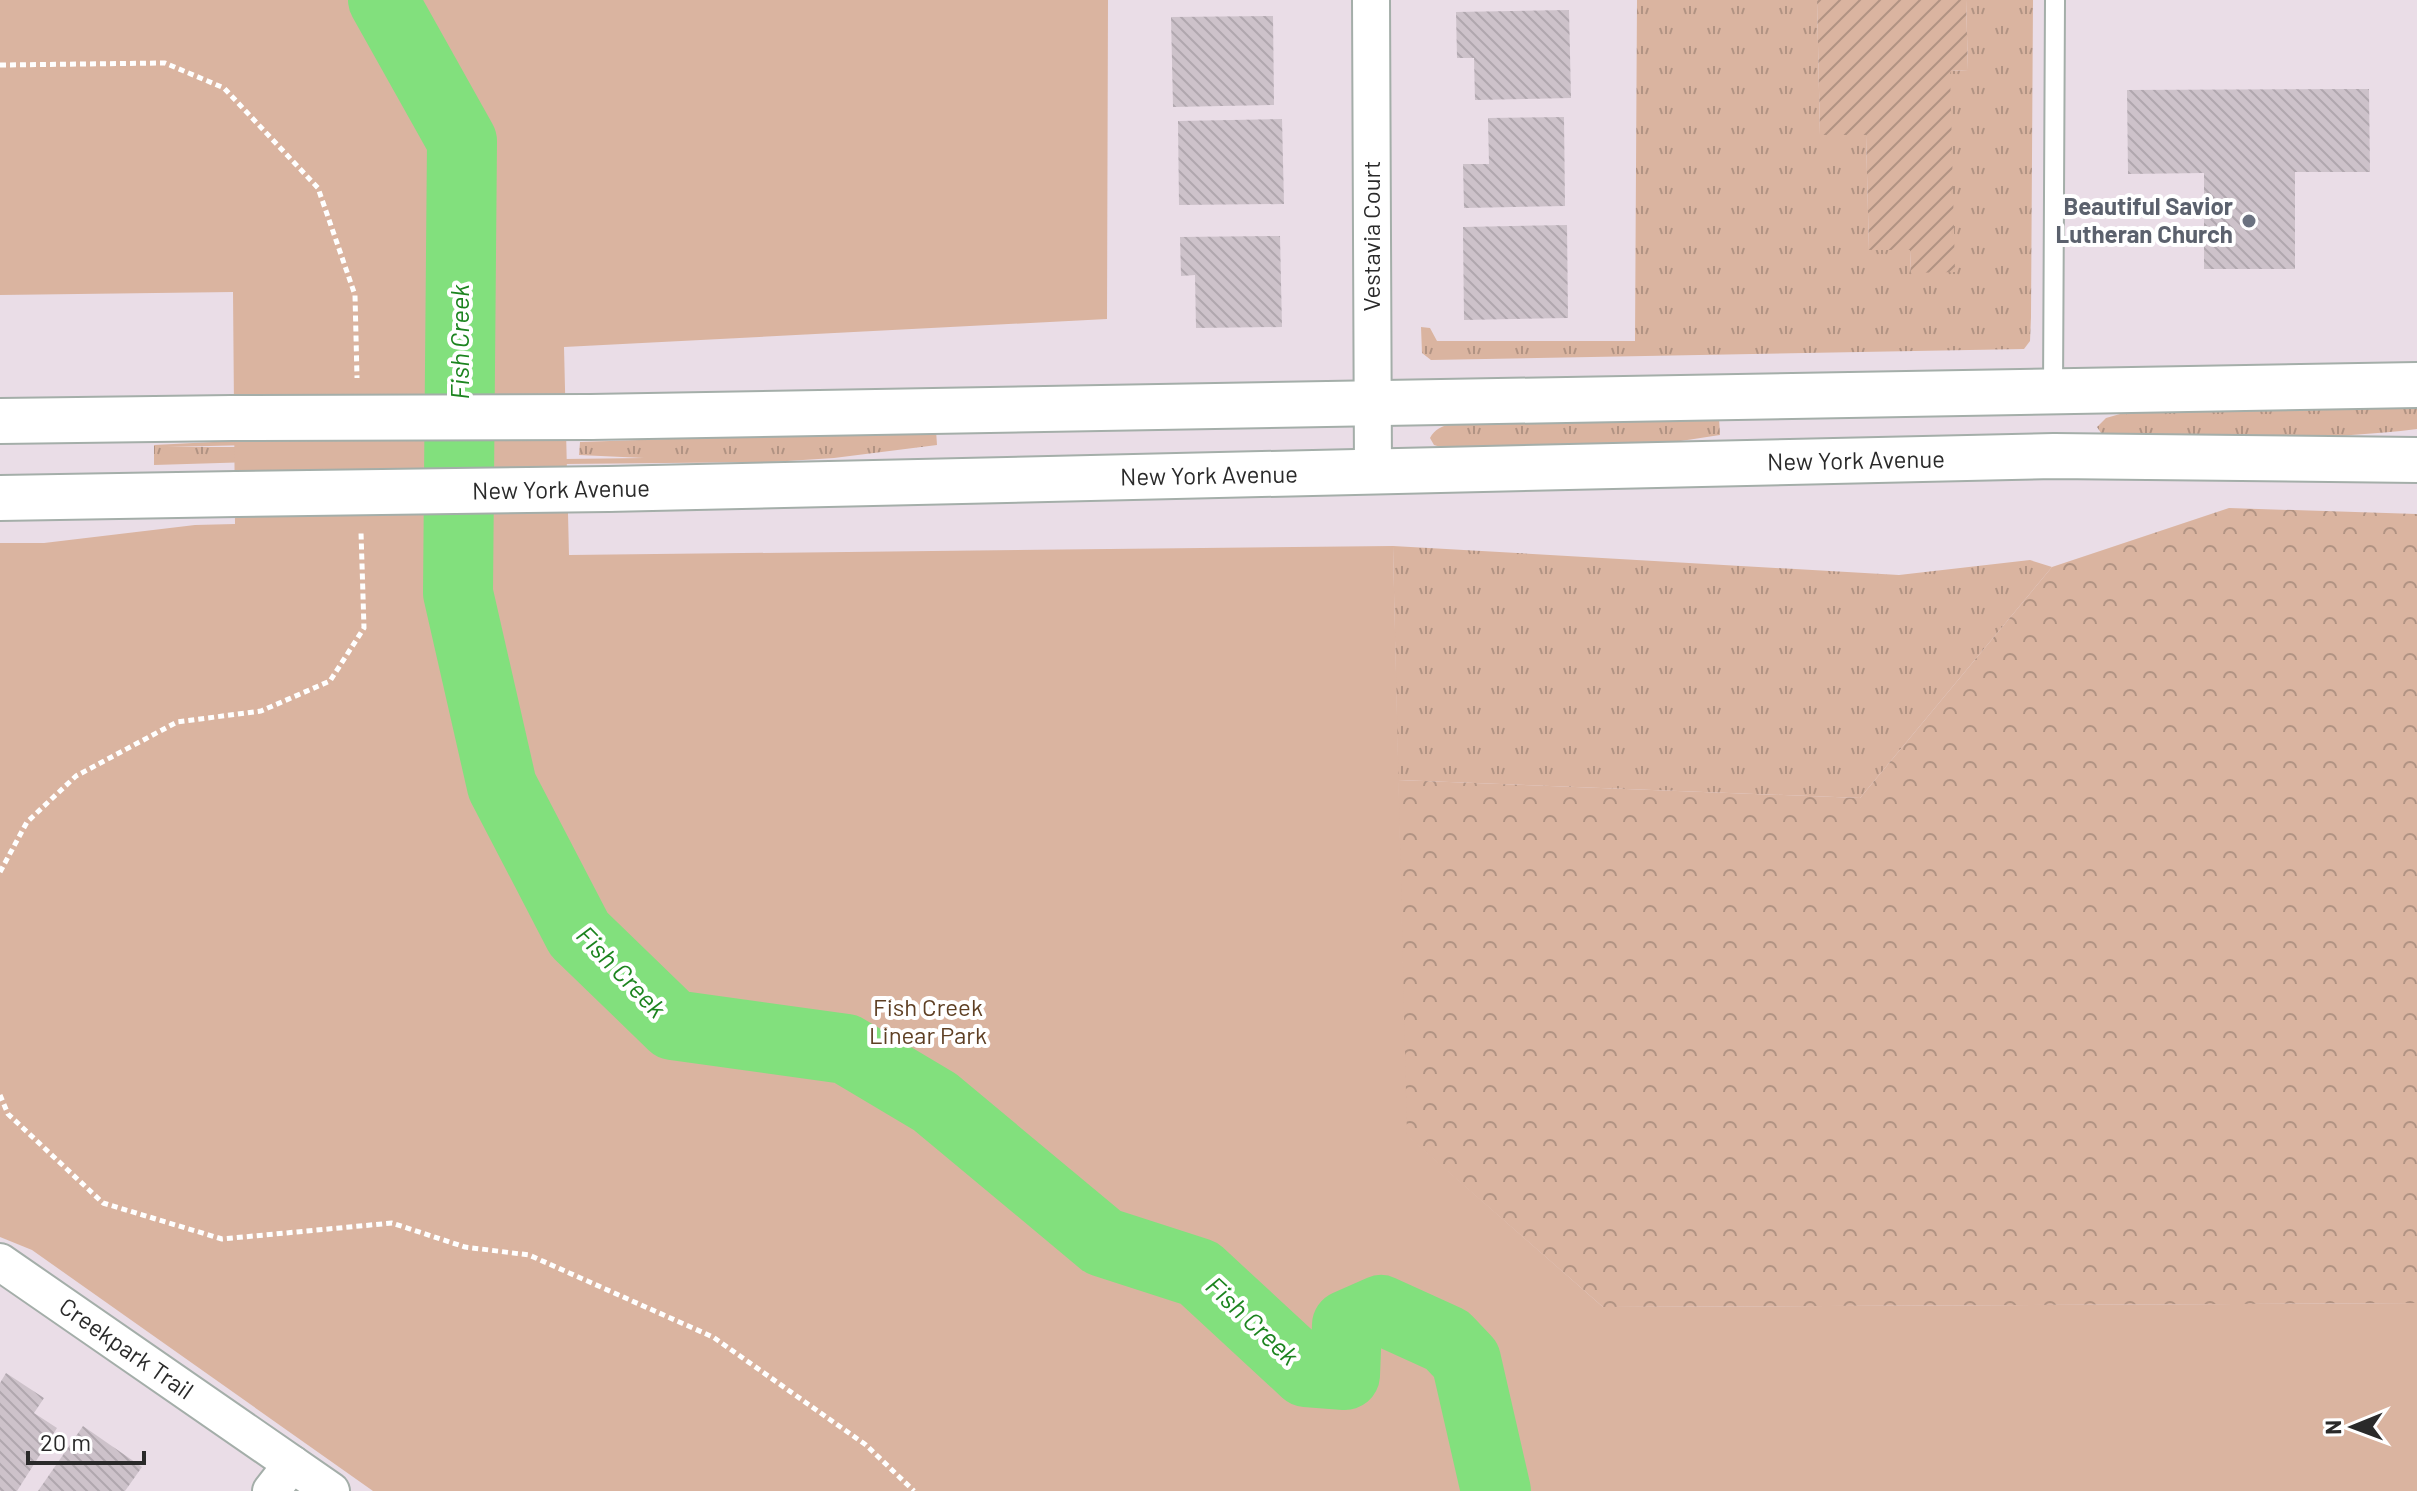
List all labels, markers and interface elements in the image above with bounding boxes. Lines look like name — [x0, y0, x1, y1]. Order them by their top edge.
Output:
street label: Vestavia Court — [1356, 161, 1385, 311]
place label: Beautiful Savior Lutheran Church — [2056, 191, 2233, 248]
marker: Beautiful Savior Lutheran Church — [2240, 212, 2258, 230]
water label: Fish Creek — [443, 284, 474, 400]
street label: New York Avenue — [1767, 443, 1945, 476]
street label: New York Avenue — [1120, 458, 1298, 491]
street label: New York Avenue — [472, 472, 650, 505]
water label: Fish Creek — [571, 919, 674, 1024]
park label: Fish Creek Linear Park — [869, 992, 987, 1049]
water label: Fish Creek — [1200, 1269, 1306, 1371]
street label: Creekpark Trail — [54, 1291, 199, 1405]
north arrow — [2313, 1387, 2393, 1467]
scale bar — [28, 1415, 144, 1465]
text: N — [2319, 1420, 2345, 1435]
text: 20 m — [40, 1427, 91, 1456]

